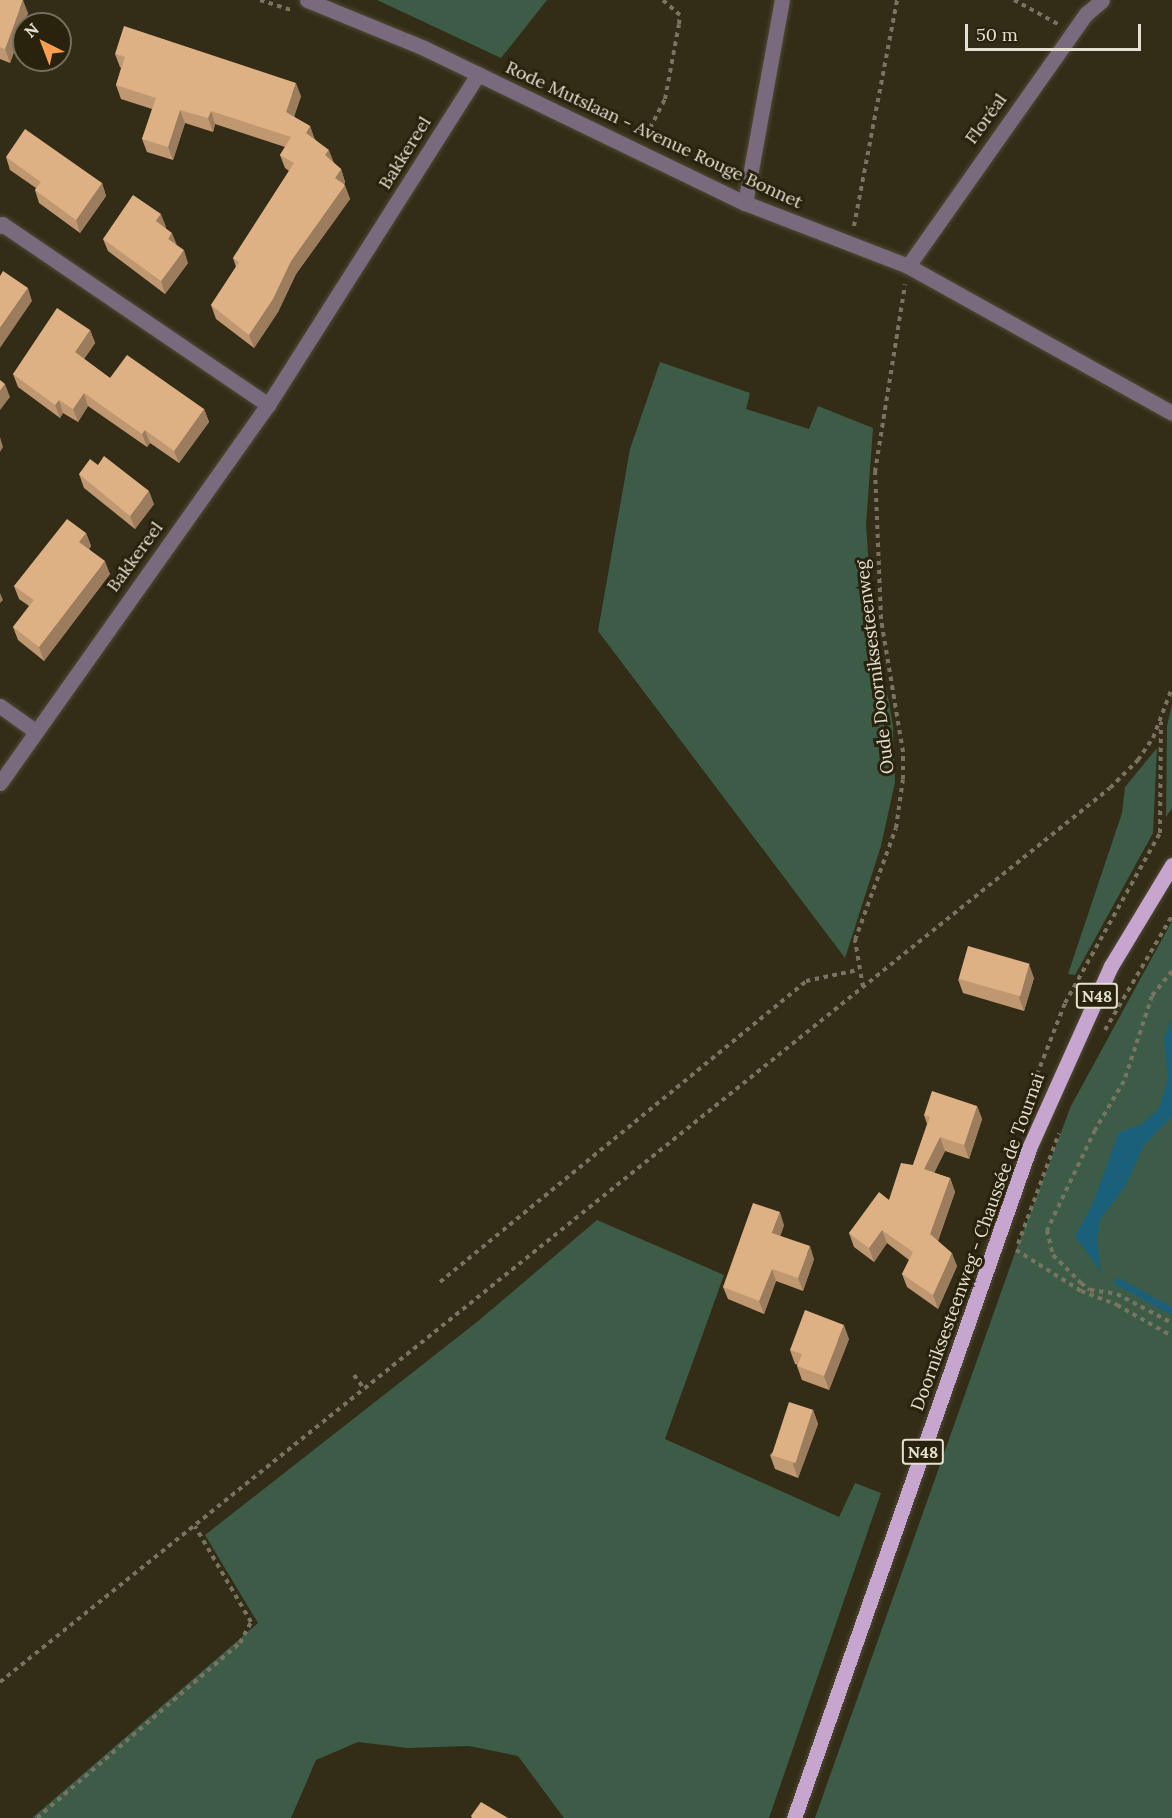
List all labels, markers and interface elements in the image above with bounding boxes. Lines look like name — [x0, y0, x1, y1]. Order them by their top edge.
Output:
north arrow — [12, 12, 72, 72]
scale bar — [968, 12, 1144, 50]
text: N — [20, 19, 43, 42]
text: 50 m — [976, 23, 1018, 46]
street label: Rode Mutslaan - Avenue Rouge Bonnet — [502, 57, 806, 213]
street label: Floréal — [961, 90, 1011, 148]
street label: Bakkereel — [374, 113, 436, 193]
street label: Bakkereel — [102, 518, 168, 596]
street label: Oude Doorniksesteenweg — [851, 559, 899, 775]
road number: N48 — [1074, 983, 1120, 1009]
street label: Doorniksesteenweg - Chaussée de Tournai — [907, 1070, 1049, 1414]
road number: N48 — [900, 1439, 946, 1465]

